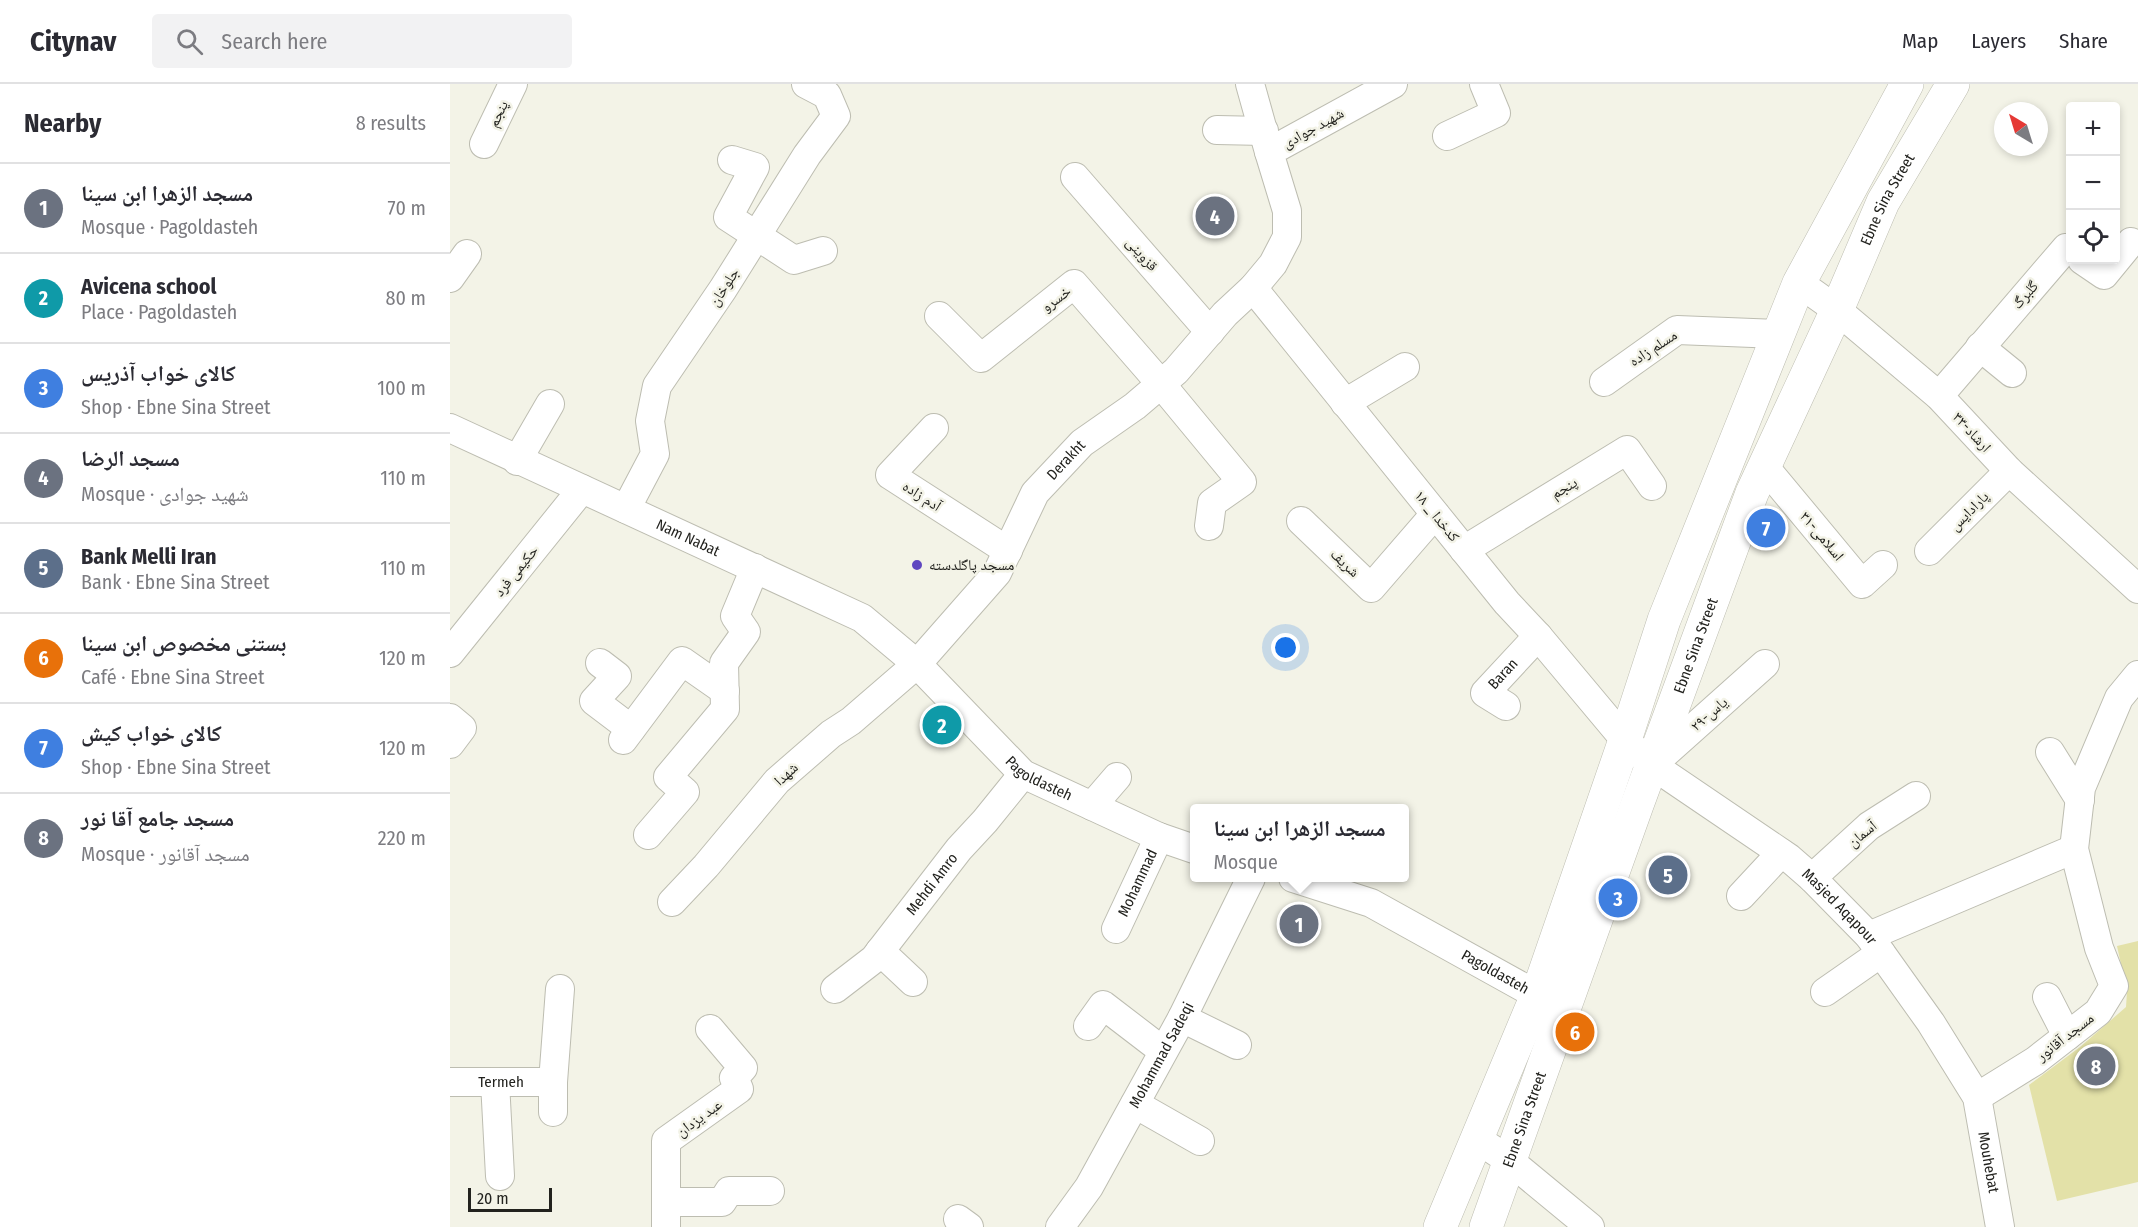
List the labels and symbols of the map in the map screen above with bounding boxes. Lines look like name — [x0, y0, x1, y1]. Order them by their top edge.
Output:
street label: پنجم — [484, 98, 513, 131]
north arrow — [1994, 102, 2048, 156]
street label: شهید جوادی — [1279, 104, 1347, 153]
street label: Ebne Sina Street — [1857, 150, 1919, 248]
pin: 4 — [1196, 194, 1234, 238]
street label: قزوینی — [1122, 233, 1162, 275]
street label: جلوخان — [705, 264, 744, 310]
street label: گلبرگ — [2008, 277, 2042, 313]
street label: خسرو — [1038, 282, 1075, 316]
street label: مسلم زاده — [1626, 326, 1681, 371]
street label: ۳۳-ارشاد — [1949, 408, 1995, 456]
street label: Derakht — [1043, 436, 1089, 484]
street label: پنجم — [1548, 473, 1581, 504]
street label: آدم زاده — [899, 477, 946, 517]
street label: ۱۸ _ کدخدا — [1411, 487, 1463, 545]
street label: پارادایس — [1945, 487, 1993, 535]
pin: 7 — [1746, 506, 1786, 550]
street label: ۳۱-اسلامی — [1795, 508, 1848, 565]
street label: Nam Nabat — [653, 515, 723, 560]
street label: حکیمی فرد — [490, 542, 543, 601]
street label: شریف — [1327, 545, 1363, 581]
place label: مسجد پاگلدسته — [929, 556, 1015, 574]
marker: مسجد پاگلدسته — [910, 558, 924, 572]
street label: Ebne Sina Street — [1670, 595, 1722, 696]
your location — [1271, 633, 1300, 662]
street label: Baran — [1484, 655, 1522, 693]
street label: ۲۹-یاس — [1687, 693, 1732, 736]
pin: 2 — [922, 702, 962, 748]
street label: Pagoldasteh — [1002, 752, 1075, 805]
street label: شهدا — [770, 758, 802, 790]
street label: آسمان — [1844, 816, 1882, 852]
street label: Mohammad — [1114, 846, 1161, 919]
street label: Mehdi Amro — [902, 849, 962, 919]
pin: 5 — [1648, 852, 1688, 898]
street label: Masjed Aqapour — [1798, 865, 1881, 948]
pin: 3 — [1598, 876, 1638, 920]
pin: 1 — [1280, 902, 1318, 946]
street label: Pagoldasteh — [1458, 946, 1532, 998]
street label: Mohammad Sadeqi — [1125, 999, 1197, 1111]
street label: مسجد آقانور — [2032, 1009, 2097, 1066]
pin: 6 — [1556, 1010, 1594, 1054]
pin: 8 — [2076, 1044, 2116, 1088]
street label: Ebne Sina Street — [1499, 1069, 1550, 1170]
street label: Termeh — [478, 1073, 524, 1091]
street label: عبد یزدان — [673, 1095, 726, 1141]
street label: Mouhebat — [1974, 1130, 2003, 1194]
scale bar — [468, 1185, 552, 1212]

